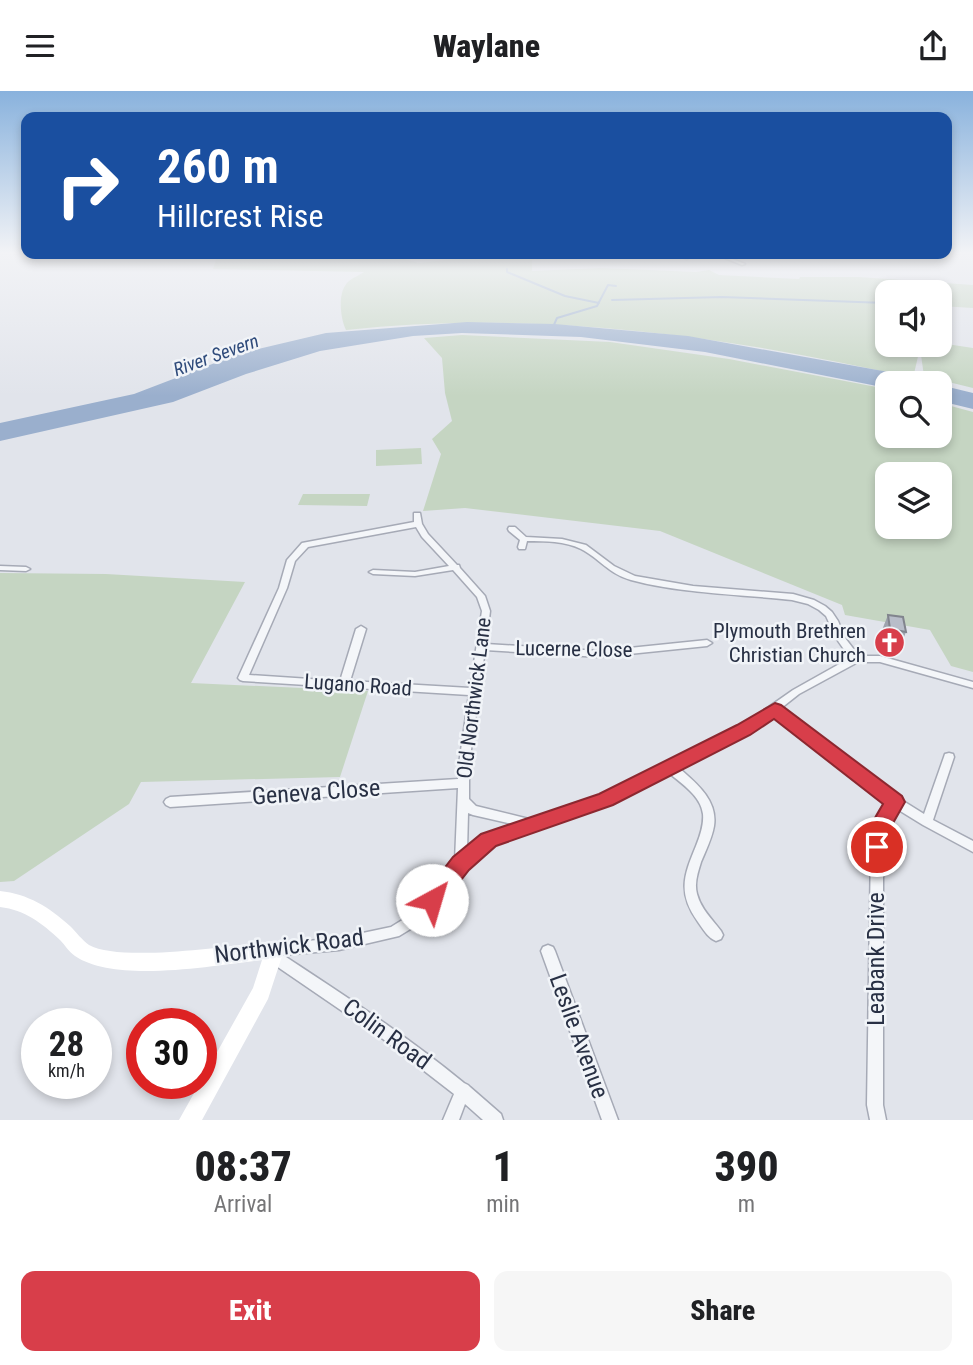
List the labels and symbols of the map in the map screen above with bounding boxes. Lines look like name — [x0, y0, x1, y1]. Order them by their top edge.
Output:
water label: River Severn — [170, 329, 262, 381]
street label: Old Northwick Lane — [452, 616, 496, 780]
place label: Plymouth Brethren Christian Church — [713, 619, 866, 667]
church icon: Plymouth Brethren Christian Church — [872, 626, 906, 660]
street label: Lucerne Close — [515, 636, 633, 662]
street label: Lugano Road — [303, 669, 413, 701]
street label: Geneva Close — [251, 774, 381, 810]
pin — [847, 817, 907, 877]
position arrow — [395, 863, 469, 937]
street label: Leabank Drive — [862, 892, 890, 1026]
street label: Northwick Road — [213, 923, 365, 969]
street label: Leslie Avenue — [544, 970, 614, 1102]
street label: Colin Road — [338, 993, 436, 1075]
speed limit sign: 30 — [126, 1008, 217, 1099]

